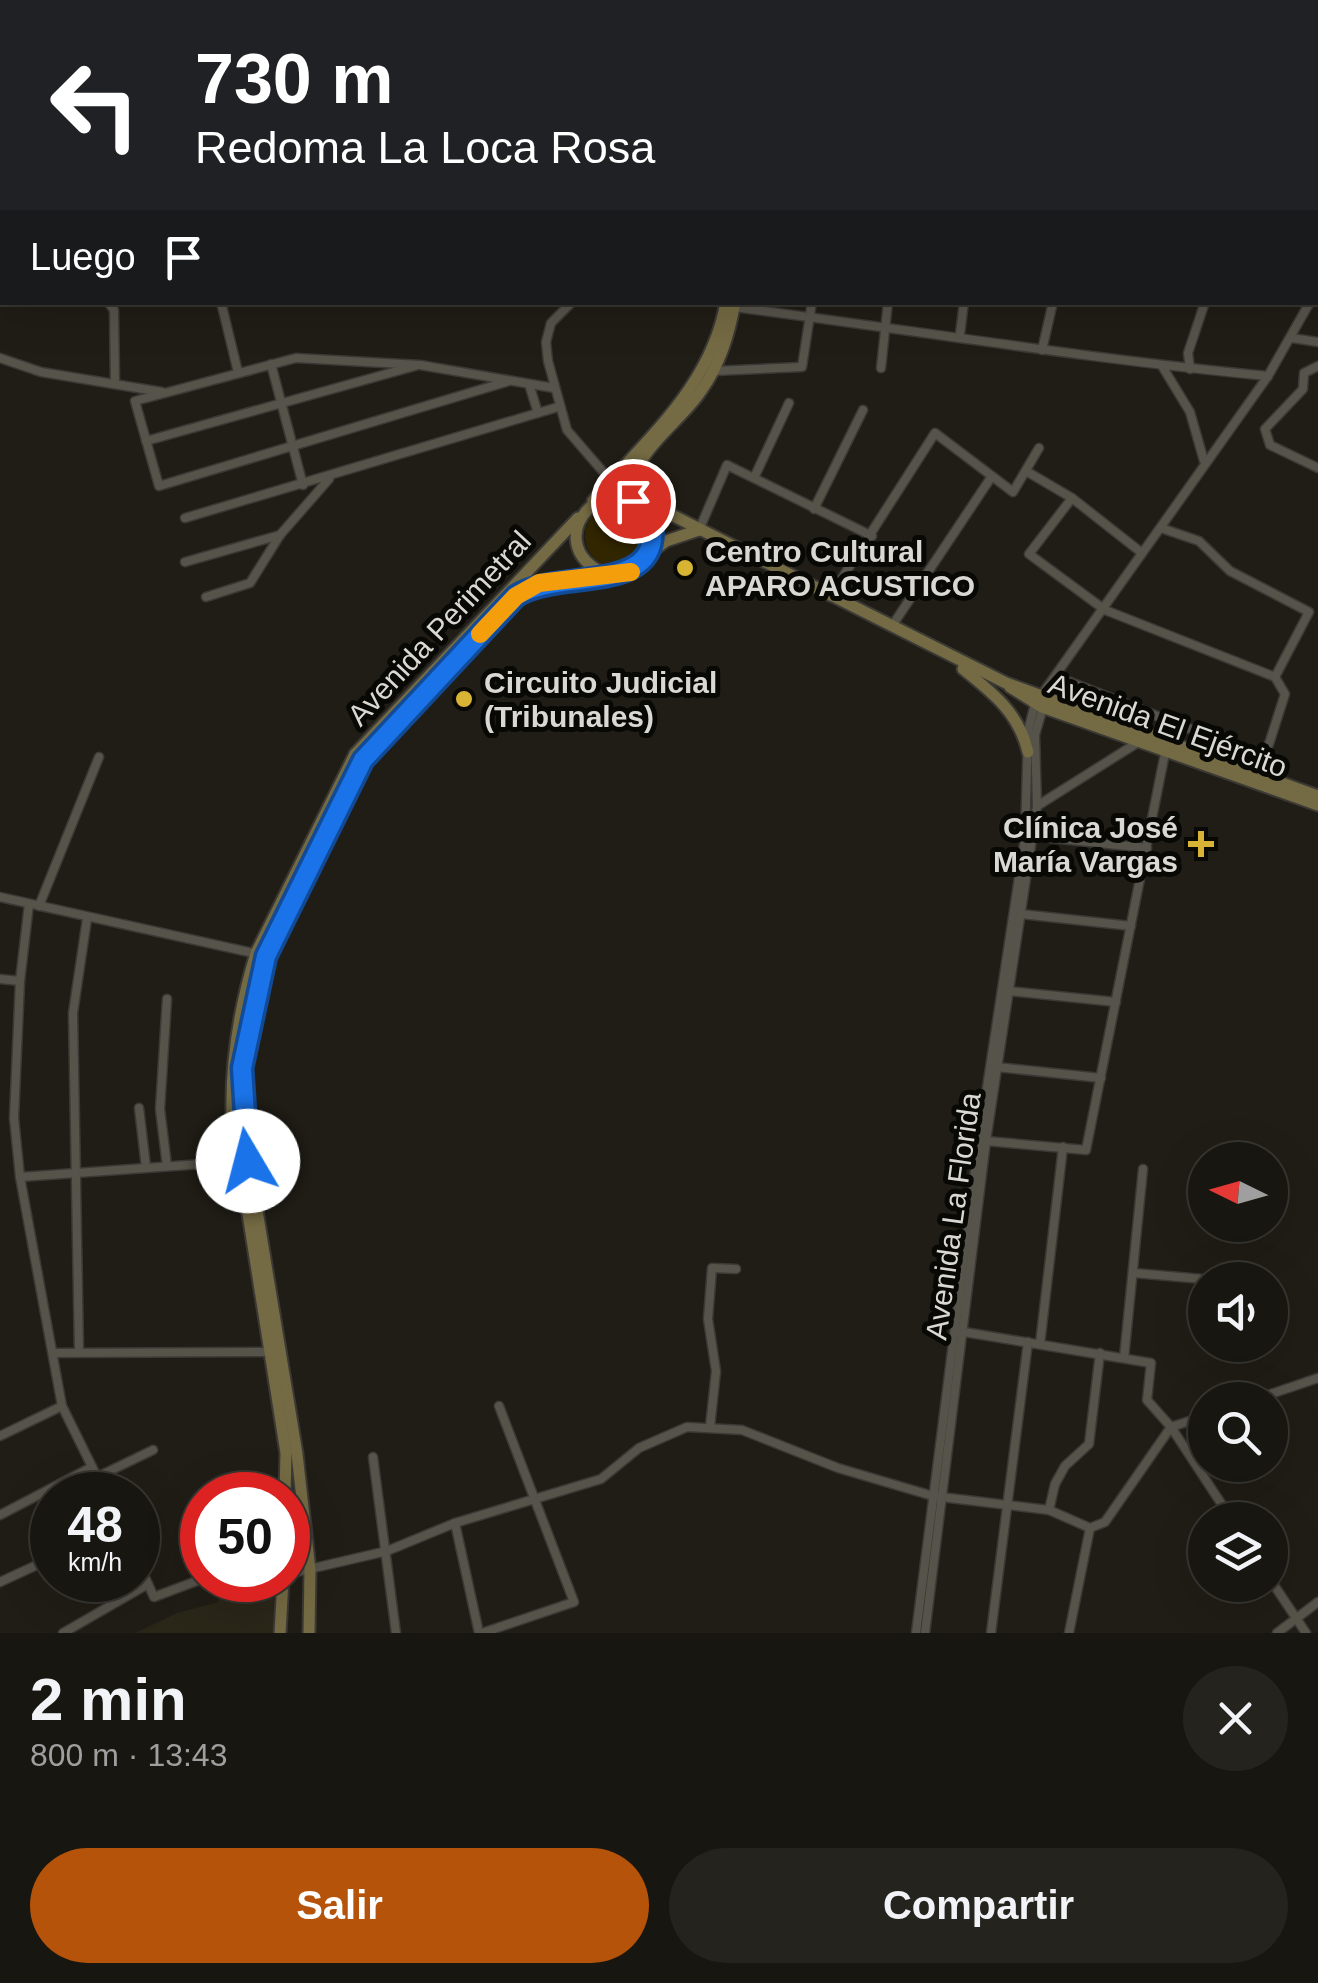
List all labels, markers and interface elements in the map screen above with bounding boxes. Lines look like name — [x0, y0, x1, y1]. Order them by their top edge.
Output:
icon: left — [30, 40, 160, 170]
text: 730 m — [195, 40, 393, 118]
text: Redoma La Loca Rosa — [195, 122, 655, 173]
icon: arrive — [156, 230, 211, 285]
text: Luego — [30, 236, 136, 278]
pin — [591, 459, 676, 544]
icon: arrive — [606, 474, 661, 529]
street label: Avenida Perimetral — [341, 524, 537, 732]
place label: Centro Cultural APARO ACUSTICO — [705, 535, 975, 602]
marker: Centro Cultural APARO ACUSTICO — [674, 557, 696, 579]
place label: Circuito Judicial (Tribunales) — [484, 666, 717, 733]
street label: Avenida El Ejército — [1044, 667, 1292, 783]
marker: Circuito Judicial (Tribunales) — [453, 688, 475, 710]
place label: Clínica José María Vargas — [993, 811, 1178, 878]
marker: Clínica José María Vargas — [1188, 831, 1214, 857]
street label: Avenida La Florida — [919, 1090, 987, 1342]
position arrow — [196, 1109, 300, 1213]
north arrow — [1188, 1142, 1288, 1242]
map controls — [1188, 1142, 1288, 1602]
button: sound — [1188, 1262, 1288, 1362]
button: search — [1188, 1382, 1288, 1482]
speed limit sign: 50 — [180, 1472, 310, 1602]
text: 48 — [67, 1497, 123, 1553]
button: layers — [1188, 1502, 1288, 1602]
text: km/h — [68, 1548, 122, 1576]
text: 2 min — [30, 1666, 187, 1733]
button: close — [1183, 1666, 1288, 1771]
text: 800 m · 13:43 — [30, 1737, 227, 1773]
button: Salir — [30, 1848, 649, 1963]
button: Compartir — [669, 1848, 1288, 1963]

